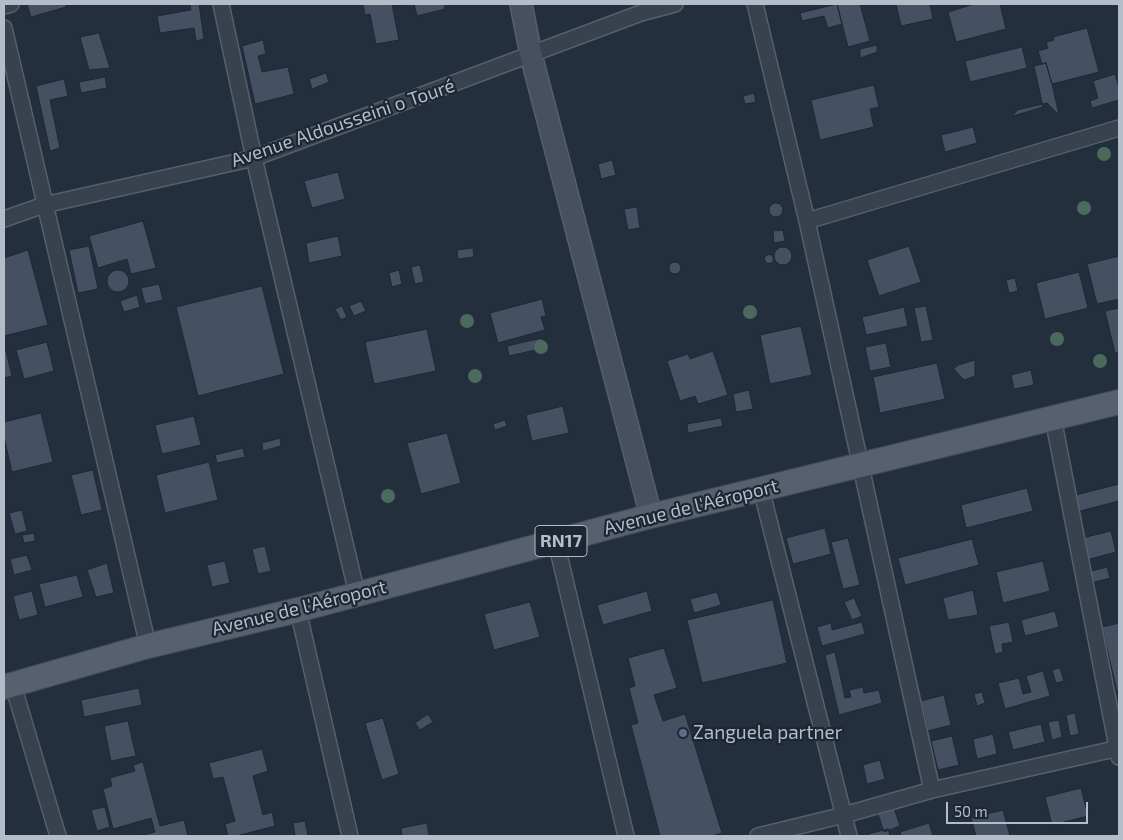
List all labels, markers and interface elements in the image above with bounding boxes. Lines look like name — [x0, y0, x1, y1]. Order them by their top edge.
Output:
street label: Avenue Aldousseini o Touré — [228, 74, 458, 172]
street label: Avenue de l'Aéroport — [602, 474, 780, 540]
road number: RN17 — [535, 526, 587, 556]
street label: Avenue de l'Aéroport — [210, 575, 388, 641]
place label: Zanguela partner — [693, 722, 842, 744]
marker: Zanguela partner — [677, 727, 689, 739]
scale bar — [948, 792, 1090, 824]
text: 50 m — [954, 802, 988, 820]

